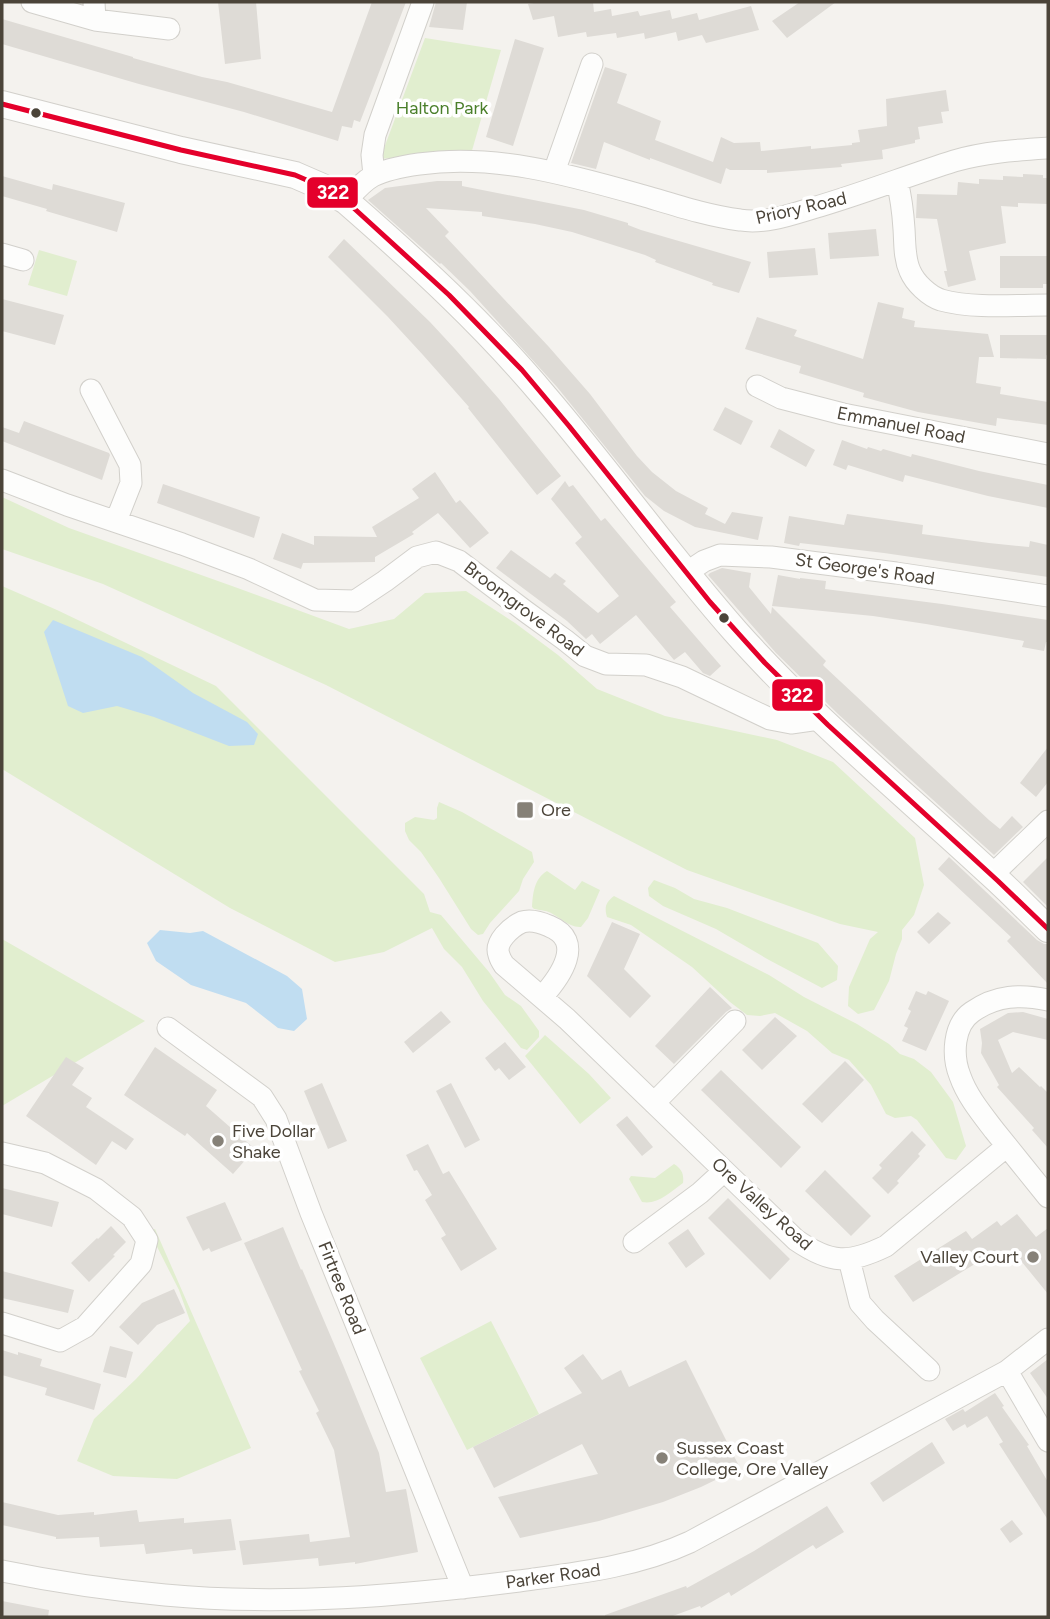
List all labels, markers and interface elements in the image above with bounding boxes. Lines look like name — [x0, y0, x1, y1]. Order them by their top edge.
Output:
park label: Halton Park — [396, 97, 489, 119]
unlabelled marker — [29, 106, 43, 120]
line badge: 322 — [306, 176, 359, 209]
text: 322 — [317, 181, 349, 204]
street label: Priory Road — [753, 187, 849, 229]
street label: Emmanuel Road — [835, 402, 967, 448]
street label: St George's Road — [794, 548, 936, 590]
street label: Broomgrove Road — [459, 557, 589, 661]
unlabelled marker — [717, 611, 731, 625]
line badge: 322 — [771, 678, 824, 712]
text: 322 — [781, 684, 813, 707]
place label: Ore — [541, 799, 571, 821]
marker: Ore — [515, 800, 535, 820]
place label: Five Dollar Shake — [232, 1120, 315, 1163]
marker: Five Dollar Shake — [210, 1133, 226, 1149]
street label: Ore Valley Road — [707, 1153, 817, 1255]
street label: Firtree Road — [313, 1238, 371, 1338]
place label: Valley Court — [920, 1246, 1019, 1268]
marker: Valley Court — [1025, 1249, 1041, 1265]
place label: Sussex Coast College, Ore Valley — [676, 1437, 829, 1480]
marker: Sussex Coast College, Ore Valley — [654, 1450, 670, 1466]
street label: Parker Road — [504, 1558, 602, 1594]

